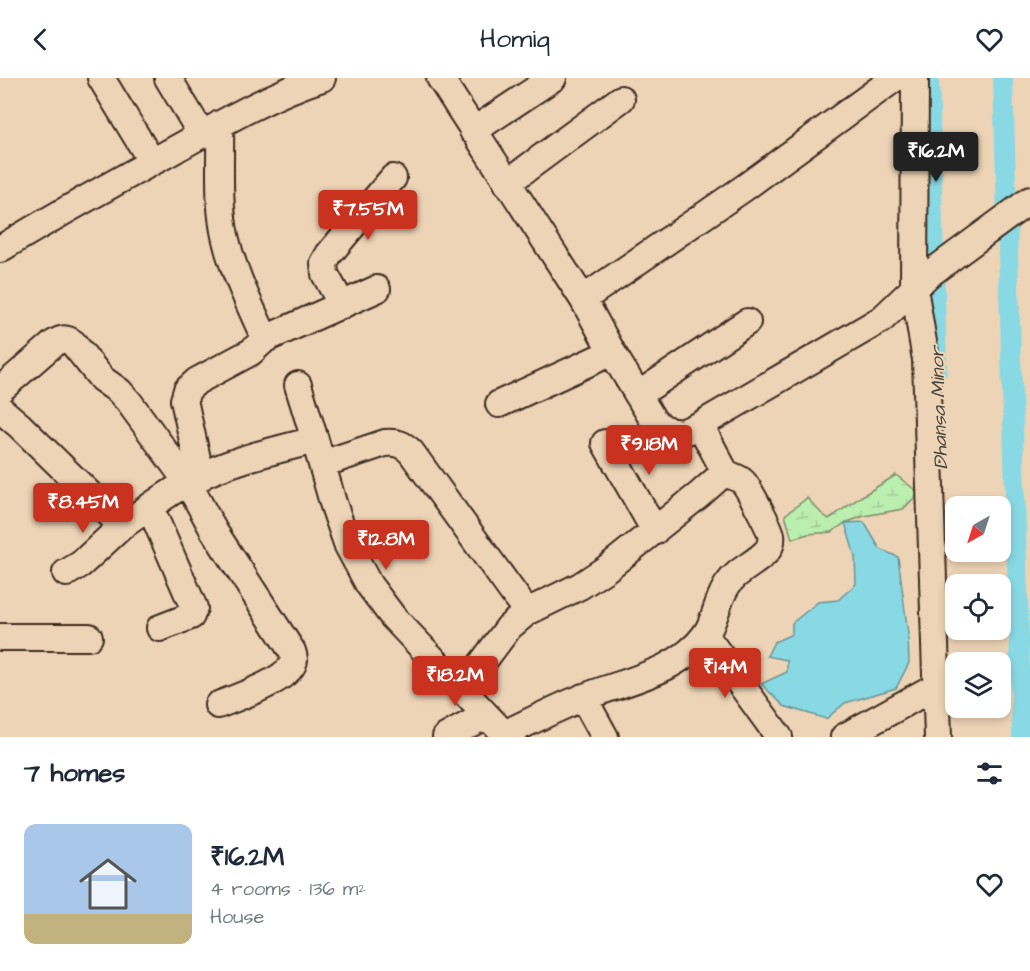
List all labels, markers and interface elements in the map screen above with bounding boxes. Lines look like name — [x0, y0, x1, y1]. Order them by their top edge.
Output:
text: Homiq — [480, 20, 550, 58]
icon: back — [24, 23, 57, 56]
icon: heart — [973, 23, 1006, 56]
pin: ₹16.2M — [887, 132, 985, 183]
text: ₹16.2M — [907, 137, 965, 165]
pin: ₹7.55M — [319, 190, 417, 241]
text: ₹7.55M — [332, 195, 404, 223]
water label: Dhansa Minor — [923, 344, 955, 470]
pin: ₹9.18M — [600, 425, 698, 476]
text: ₹9.18M — [620, 430, 678, 458]
pin: ₹8.45M — [34, 483, 132, 534]
text: ₹8.45M — [47, 488, 119, 516]
north arrow — [945, 496, 1011, 562]
map controls — [945, 496, 1011, 718]
pin: ₹12.8M — [337, 520, 435, 571]
text: ₹12.8M — [357, 525, 415, 553]
button: locate — [945, 574, 1011, 640]
pin: ₹14M — [689, 648, 761, 699]
button: layers — [945, 652, 1011, 718]
text: ₹14M — [703, 653, 747, 681]
pin: ₹18.2M — [406, 656, 504, 707]
text: ₹18.2M — [426, 661, 484, 689]
text: 7 homes — [24, 755, 125, 791]
icon: filters — [973, 757, 1006, 790]
text: ₹16.2M — [210, 839, 285, 875]
icon: home — [72, 848, 144, 920]
icon: heart — [973, 868, 1006, 901]
text: 4 rooms · 136 m² — [210, 875, 366, 903]
text: House — [210, 903, 264, 931]

